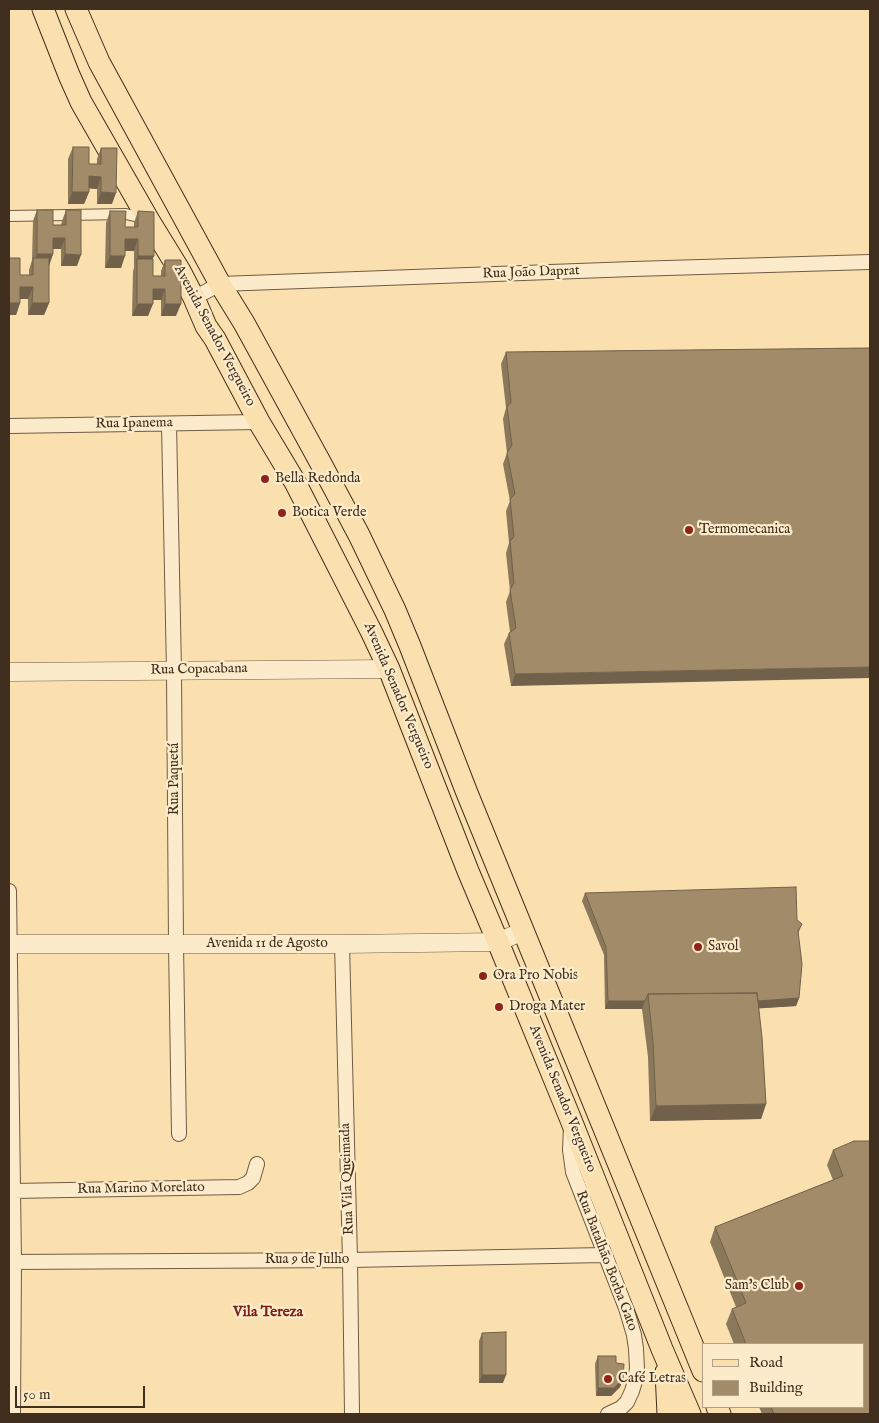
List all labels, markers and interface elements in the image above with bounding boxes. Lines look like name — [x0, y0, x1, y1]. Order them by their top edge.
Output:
street label: Avenida Senador Vergueiro — [170, 263, 258, 409]
street label: Rua João Daprat — [482, 263, 580, 283]
street label: Rua Ipanema — [95, 415, 173, 433]
place label: Bella Redonda — [275, 471, 360, 487]
marker: Bella Redonda — [259, 473, 271, 485]
place label: Botica Verde — [292, 505, 366, 521]
marker: Botica Verde — [276, 507, 288, 519]
place label: Termomecanica — [699, 522, 790, 538]
marker: Termomecanica — [683, 524, 695, 536]
street label: Avenida Senador Vergueiro — [360, 620, 436, 772]
street label: Rua Copacabana — [150, 661, 248, 679]
street label: Rua Paquetá — [167, 743, 183, 815]
street label: Avenida 11 de Agosto — [206, 936, 328, 952]
place label: Savol — [708, 939, 738, 955]
marker: Savol — [692, 941, 704, 953]
place label: Ora Pro Nobis — [493, 968, 578, 984]
marker: Ora Pro Nobis — [477, 970, 489, 982]
place label: Droga Mater — [509, 999, 585, 1015]
marker: Droga Mater — [493, 1001, 505, 1013]
street label: Avenida Senador Vergueiro — [525, 1023, 599, 1175]
street label: Rua Vila Queimada — [338, 1123, 358, 1235]
street label: Rua Marino Morelato — [77, 1179, 205, 1199]
street label: Rua Batalhão Borba Gato — [571, 1188, 641, 1334]
street label: Rua 9 de Julho — [265, 1252, 349, 1268]
place label: Sam's Club — [725, 1278, 789, 1294]
marker: Sam's Club — [793, 1280, 805, 1292]
district label: Vila Tereza — [233, 1304, 303, 1322]
legend — [702, 1343, 864, 1408]
text: Road — [749, 1353, 783, 1372]
place label: Café Letras — [618, 1371, 686, 1387]
marker: Café Letras — [602, 1373, 614, 1385]
scale bar — [18, 1376, 148, 1408]
text: Building — [749, 1378, 803, 1397]
text: 50 m — [23, 1385, 51, 1404]

